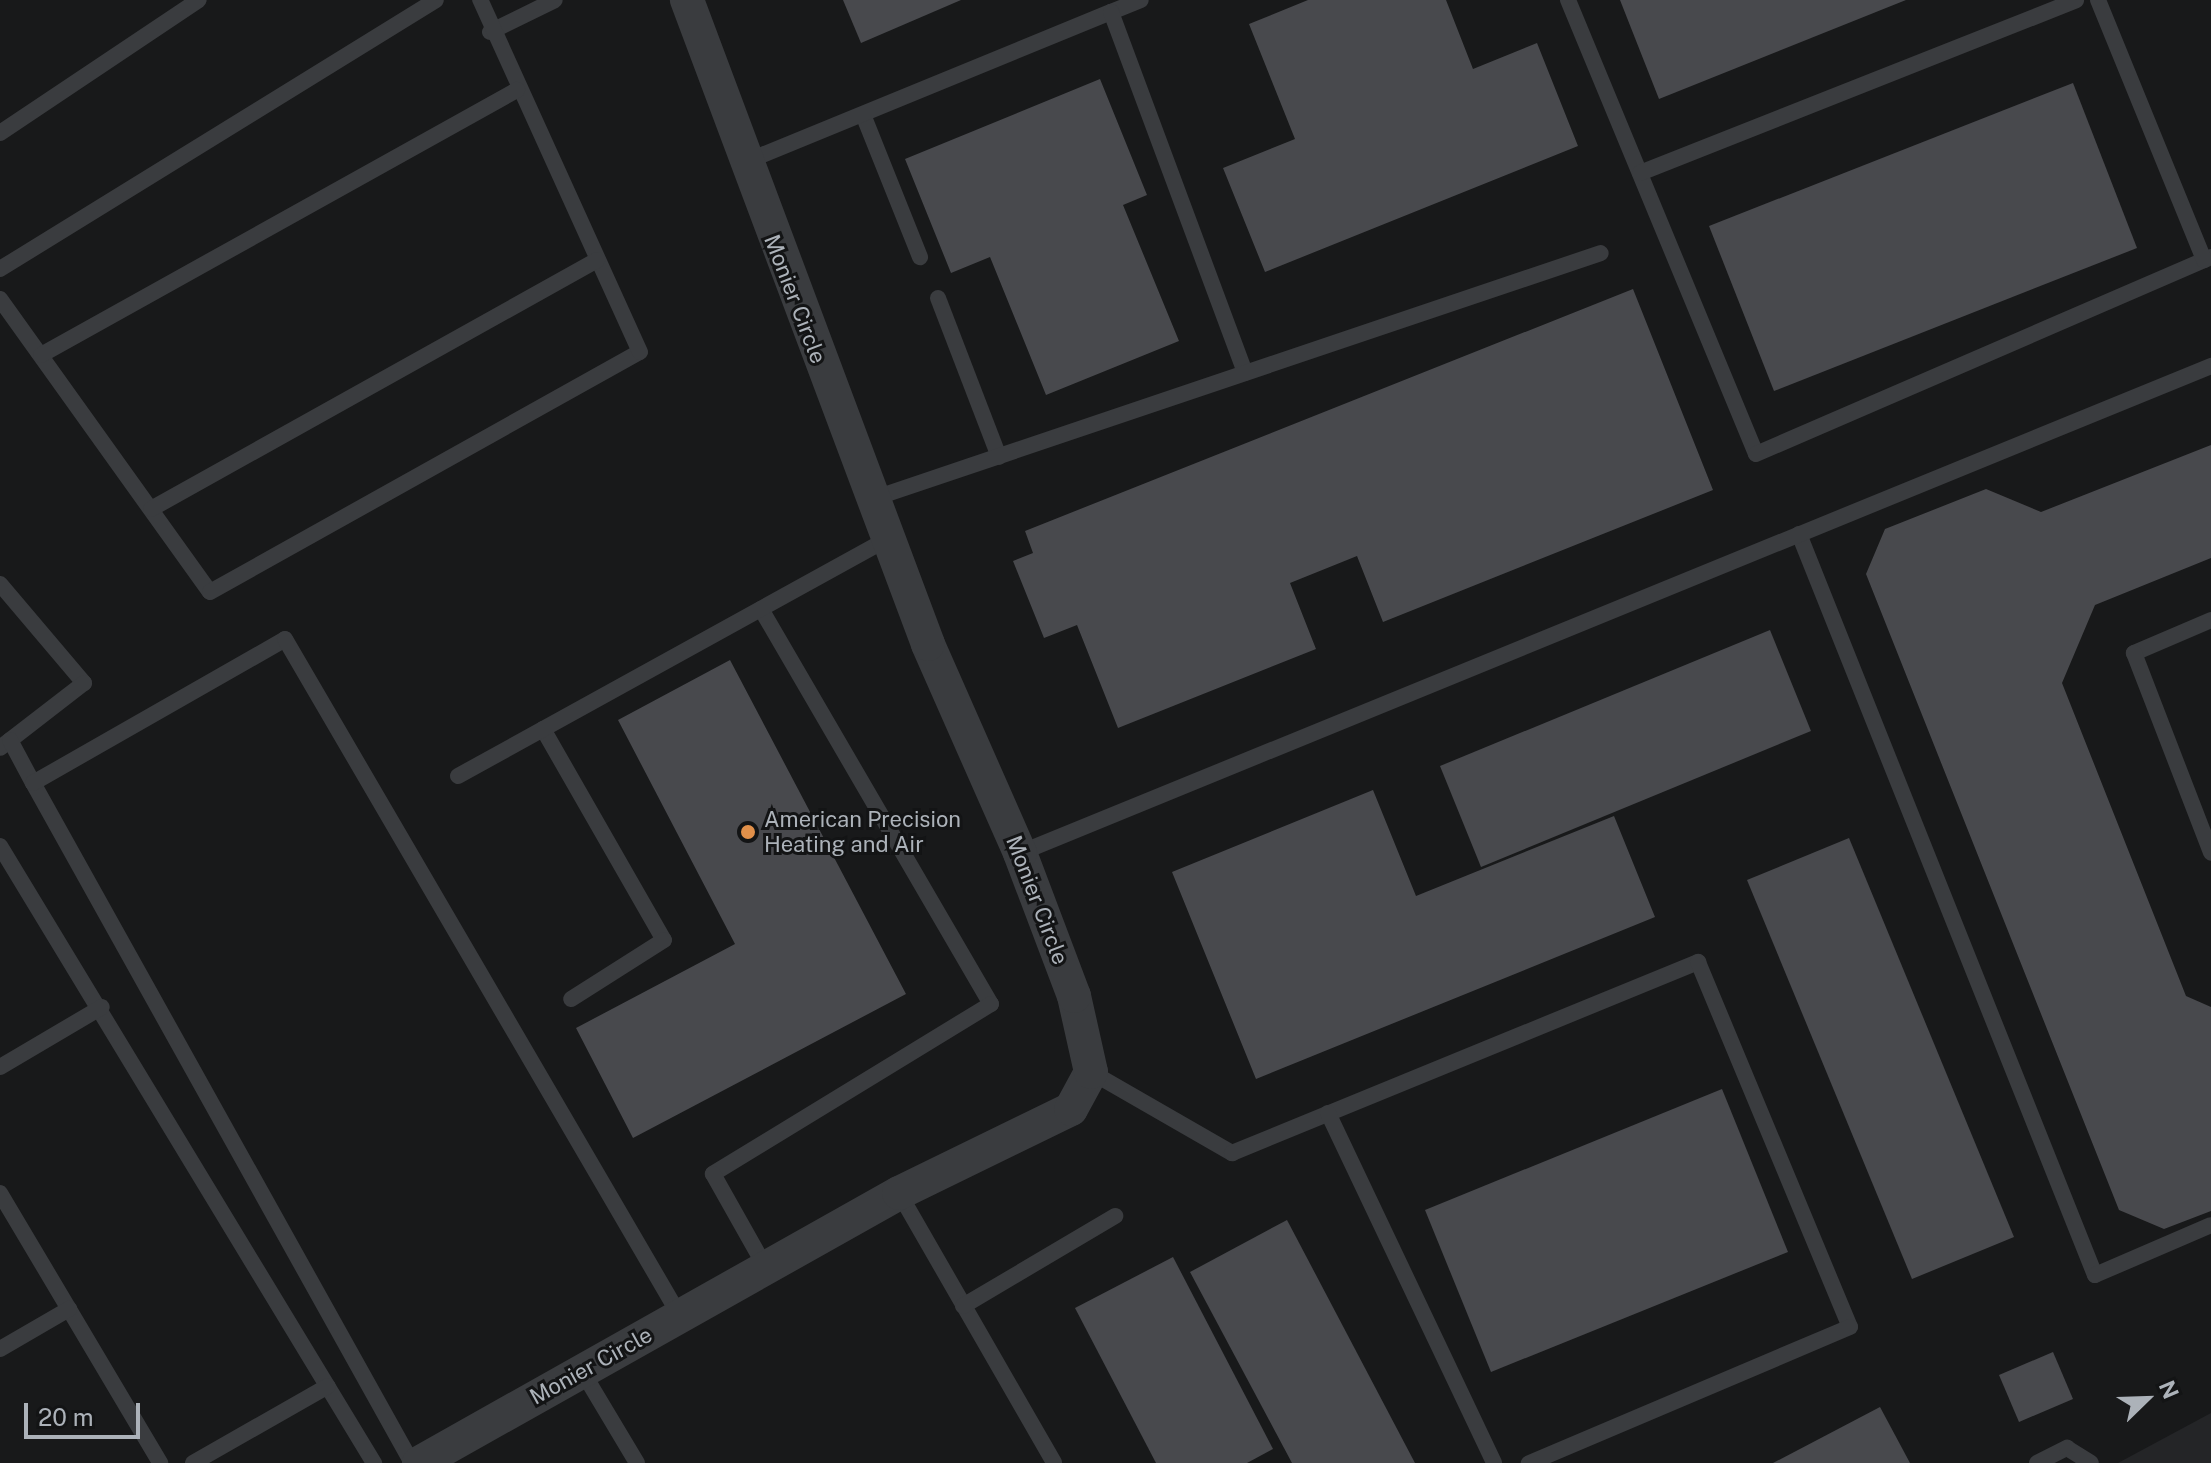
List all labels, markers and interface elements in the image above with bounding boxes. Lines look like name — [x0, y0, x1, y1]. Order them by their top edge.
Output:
street label: Monier Circle — [758, 231, 832, 367]
place label: American Precision Heating and Air — [764, 806, 961, 858]
marker: American Precision Heating and Air — [739, 823, 757, 841]
street label: Monier Circle — [1000, 832, 1074, 968]
street label: Monier Circle — [525, 1322, 657, 1410]
north arrow — [2107, 1359, 2187, 1439]
text: N — [2154, 1377, 2184, 1403]
scale bar — [28, 1387, 144, 1437]
text: 20 m — [38, 1403, 94, 1431]

